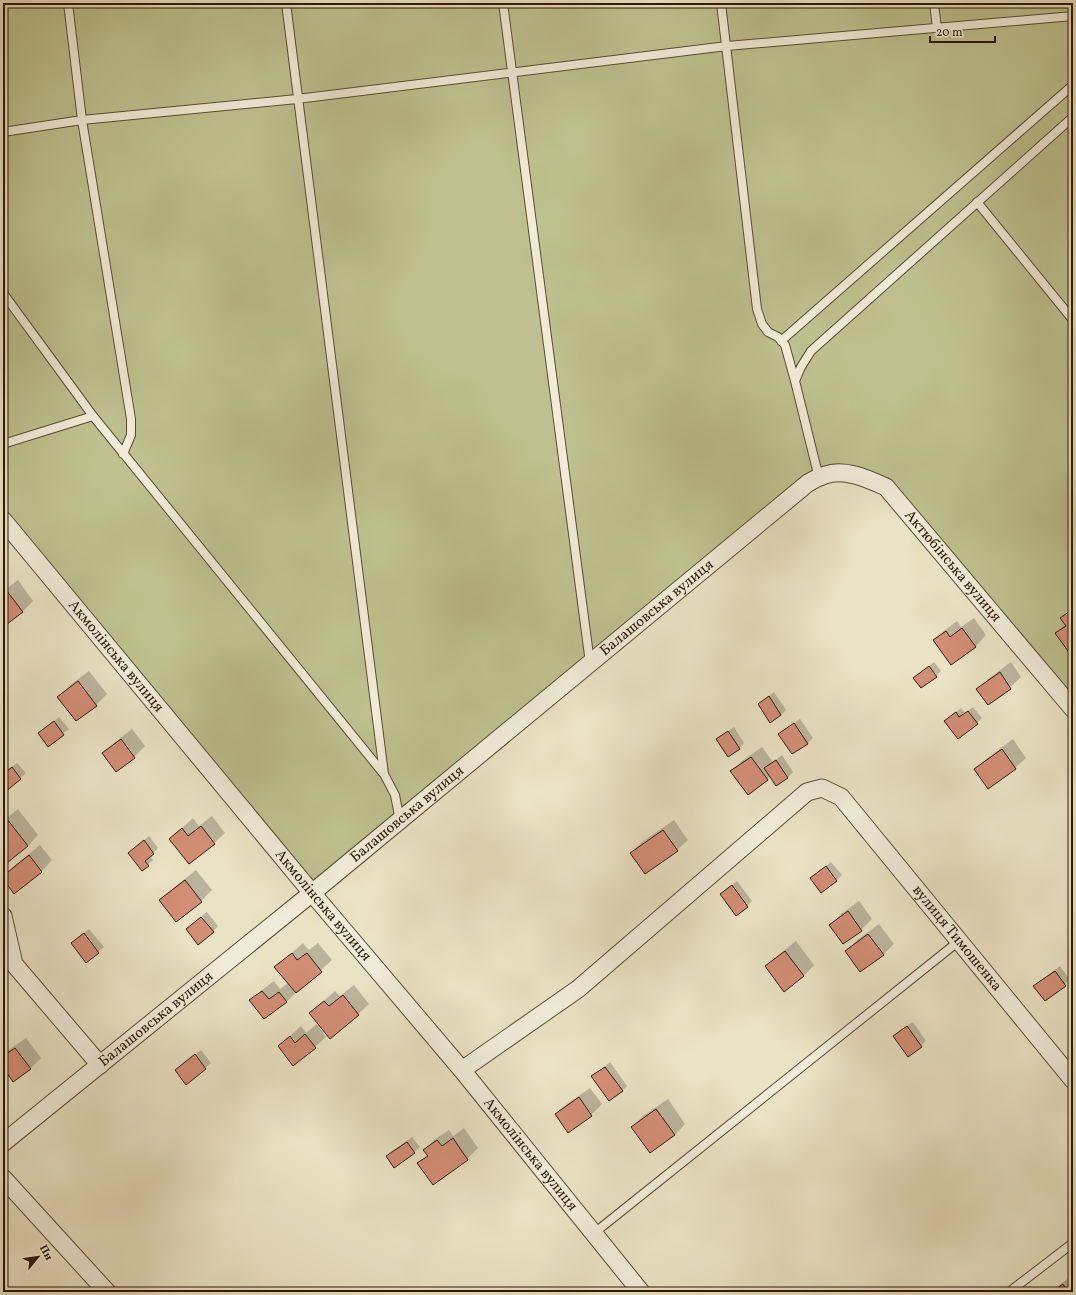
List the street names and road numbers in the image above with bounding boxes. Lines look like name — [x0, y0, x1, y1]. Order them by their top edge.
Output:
street label: Актюбінська вулиця — [899, 506, 1006, 627]
street label: Балашовська вулиця — [595, 554, 719, 661]
street label: Акмолінська вулиця — [63, 596, 169, 717]
street label: Балашовська вулиця — [346, 761, 469, 868]
street label: Акмолінська вулиця — [270, 845, 376, 966]
street label: вулиця Тимошенка — [907, 881, 1007, 996]
street label: Балашовська вулиця — [94, 966, 218, 1072]
street label: Акмолінська вулиця — [478, 1093, 583, 1216]

